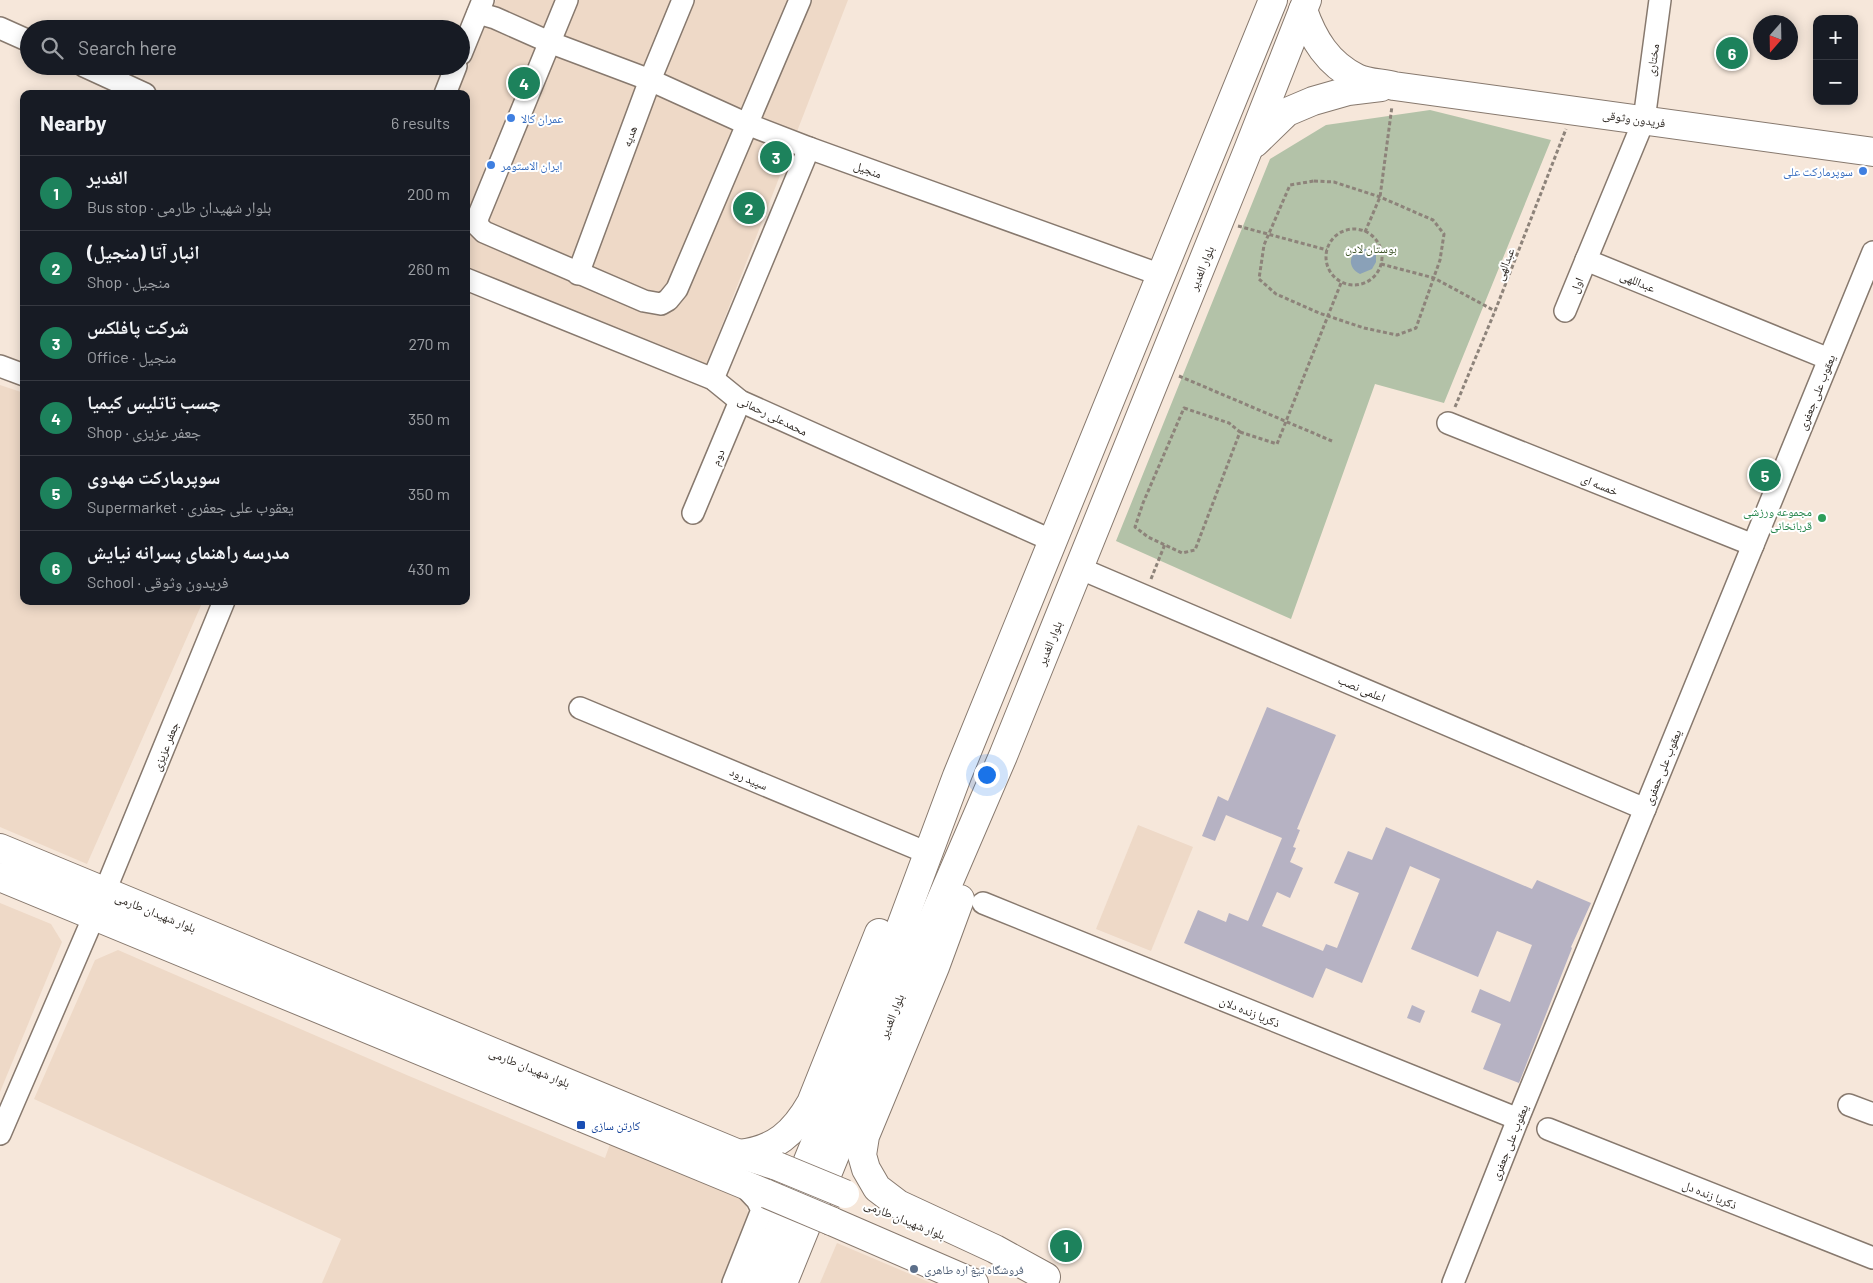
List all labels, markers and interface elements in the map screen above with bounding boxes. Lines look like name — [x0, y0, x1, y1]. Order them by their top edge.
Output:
north arrow — [1753, 15, 1798, 60]
map controls — [1813, 15, 1858, 105]
button: + — [1813, 15, 1858, 60]
search box — [20, 20, 470, 75]
icon: search — [38, 34, 66, 62]
pin: 6 — [1716, 34, 1748, 72]
text: Search here — [78, 36, 177, 59]
street label: مختاری — [1643, 43, 1662, 77]
button: − — [1813, 60, 1858, 105]
pin: 4 — [508, 64, 540, 102]
street label: فریدون وثوقی — [1601, 107, 1666, 131]
text: Nearby — [40, 110, 106, 135]
place label: عمران کالا — [521, 111, 563, 126]
marker: عمران کالا — [505, 112, 517, 124]
text: 6 results — [391, 113, 450, 132]
street label: هدیه — [619, 124, 640, 149]
pin: 3 — [760, 138, 792, 176]
place label: ایران الاستومر — [500, 158, 562, 173]
street label: منجیل — [852, 158, 884, 182]
marker: ایران الاستومر — [485, 159, 497, 171]
place label: سوپرمارکت علی — [1783, 164, 1853, 179]
text: الغدیر — [87, 165, 128, 188]
marker: سوپرمارکت علی — [1857, 165, 1869, 177]
text: 1 — [53, 184, 59, 203]
text: 200 m — [407, 184, 450, 203]
pin: 2 — [733, 189, 765, 227]
text: Bus stop · بلوار شهیدان طارمی — [87, 197, 271, 216]
text: انبار آتا (منجیل) — [87, 240, 200, 263]
park label: بوستان لادن — [1345, 241, 1397, 256]
street label: بلوار الغدیر — [1185, 244, 1218, 294]
street label: عبدالهی — [1491, 246, 1518, 283]
text: 2 — [52, 259, 60, 278]
text: 260 m — [408, 259, 450, 278]
street label: عبداللهی — [1618, 268, 1658, 296]
text: Shop · منجیل — [87, 272, 170, 291]
street label: اول — [1567, 275, 1586, 295]
text: شرکت پافلکس — [87, 315, 189, 338]
text: 3 — [52, 334, 60, 353]
text: 270 m — [408, 334, 450, 353]
text: Office · منجیل — [87, 347, 176, 366]
street label: یعقوب علی جعفری — [1794, 352, 1839, 432]
text: چسب تاتلیس کیمیا — [87, 390, 221, 413]
street label: محمدعلی رحمانی — [736, 392, 810, 439]
text: 4 — [51, 409, 61, 428]
text: 350 m — [408, 409, 450, 428]
text: Shop · جعفر عزیزی — [87, 422, 201, 441]
street label: دوم — [707, 447, 729, 468]
pin: 5 — [1749, 456, 1781, 494]
text: سوپرمارکت مهدوی — [87, 465, 220, 488]
street label: خمسه ای — [1579, 470, 1621, 499]
text: 5 — [52, 484, 60, 503]
text: 350 m — [408, 484, 450, 503]
text: Supermarket · یعقوب علی جعفری — [87, 497, 294, 516]
place label: مجموعه ورزشی قربانخانی — [1743, 504, 1812, 533]
marker: مجموعه ورزشی قربانخانی — [1816, 512, 1828, 524]
text: مدرسه راهنمای پسرانه نیایش — [87, 540, 290, 563]
text: 6 — [52, 559, 60, 578]
text: 430 m — [407, 559, 450, 578]
text: School · فریدون وثوقی — [87, 572, 229, 591]
street label: بلوار الغدیر — [1033, 619, 1066, 669]
street label: اعلمی نصب — [1336, 672, 1388, 706]
street label: جعفر عزیزی — [149, 719, 182, 773]
street label: یعقوب علی جعفری — [1640, 727, 1685, 807]
your location — [974, 762, 1000, 788]
street label: سپید رود — [727, 764, 770, 793]
street label: بلوار شهیدان طارمی — [113, 889, 198, 936]
street label: بلوار الغدیر — [875, 992, 908, 1042]
street label: ذکریا زنده دلان — [1217, 993, 1282, 1031]
street label: بلوار شهیدان طارمی — [487, 1044, 572, 1091]
street label: یعقوب علی جعفری — [1487, 1102, 1532, 1182]
place label: کارتن سازی — [591, 1118, 640, 1133]
marker: کارتن سازی — [575, 1119, 587, 1131]
street label: ذکریا زنده دل — [1680, 1177, 1739, 1212]
street label: بلوار شهیدان طارمی — [862, 1196, 947, 1243]
pin: 1 — [1050, 1227, 1082, 1265]
place label: فروشگاه تیغ اره طاهری — [924, 1262, 1024, 1277]
marker: فروشگاه تیغ اره طاهری — [908, 1263, 920, 1275]

